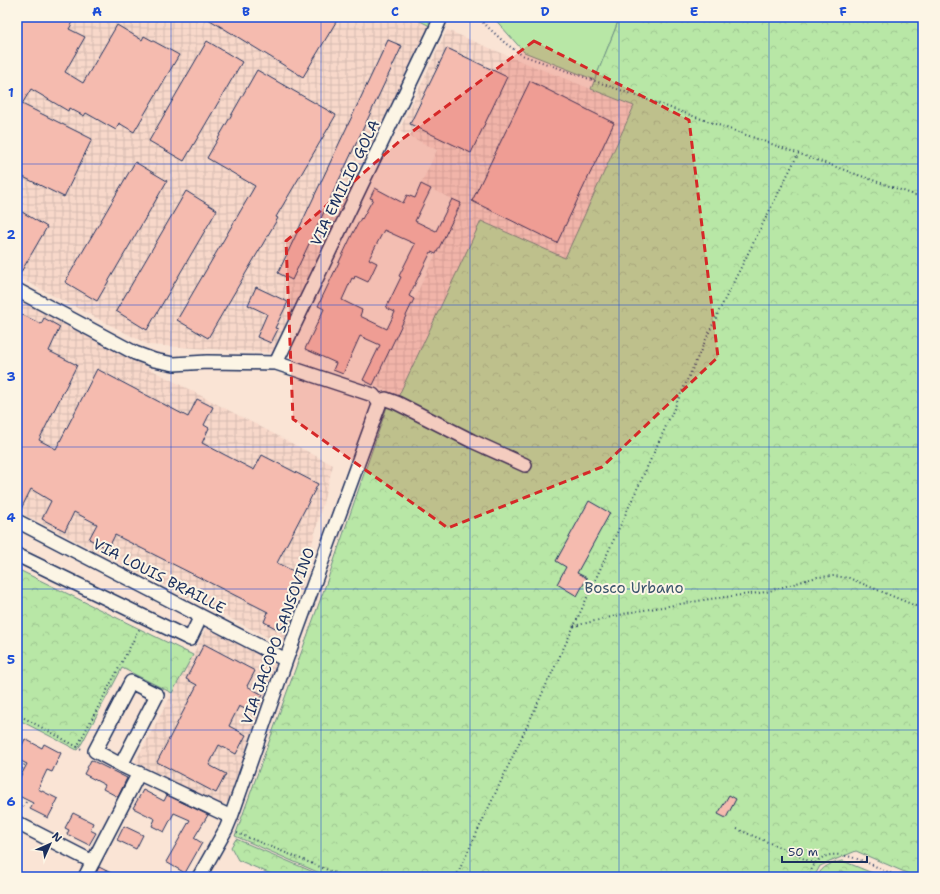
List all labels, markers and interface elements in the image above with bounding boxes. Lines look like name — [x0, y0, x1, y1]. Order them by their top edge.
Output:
text: A — [92, 3, 102, 20]
text: B — [242, 3, 250, 20]
text: C — [391, 3, 399, 20]
text: D — [540, 3, 550, 20]
text: E — [690, 3, 699, 20]
text: F — [839, 3, 847, 20]
text: 1 — [8, 84, 14, 101]
street label: VIA EMILIO GOLA — [306, 116, 384, 250]
text: 2 — [6, 226, 16, 243]
text: 3 — [6, 368, 16, 385]
text: 4 — [6, 509, 16, 526]
street label: VIA LOUIS BRAILLE — [89, 534, 229, 618]
street label: VIA JACOPO SANSOVINO — [237, 545, 319, 727]
park label: Bosco Urbano — [584, 578, 684, 598]
text: 5 — [7, 651, 15, 668]
text: 6 — [6, 793, 16, 810]
north arrow — [30, 824, 70, 864]
text: N — [48, 829, 65, 846]
scale bar — [782, 838, 867, 864]
text: 50 m — [788, 844, 818, 860]

